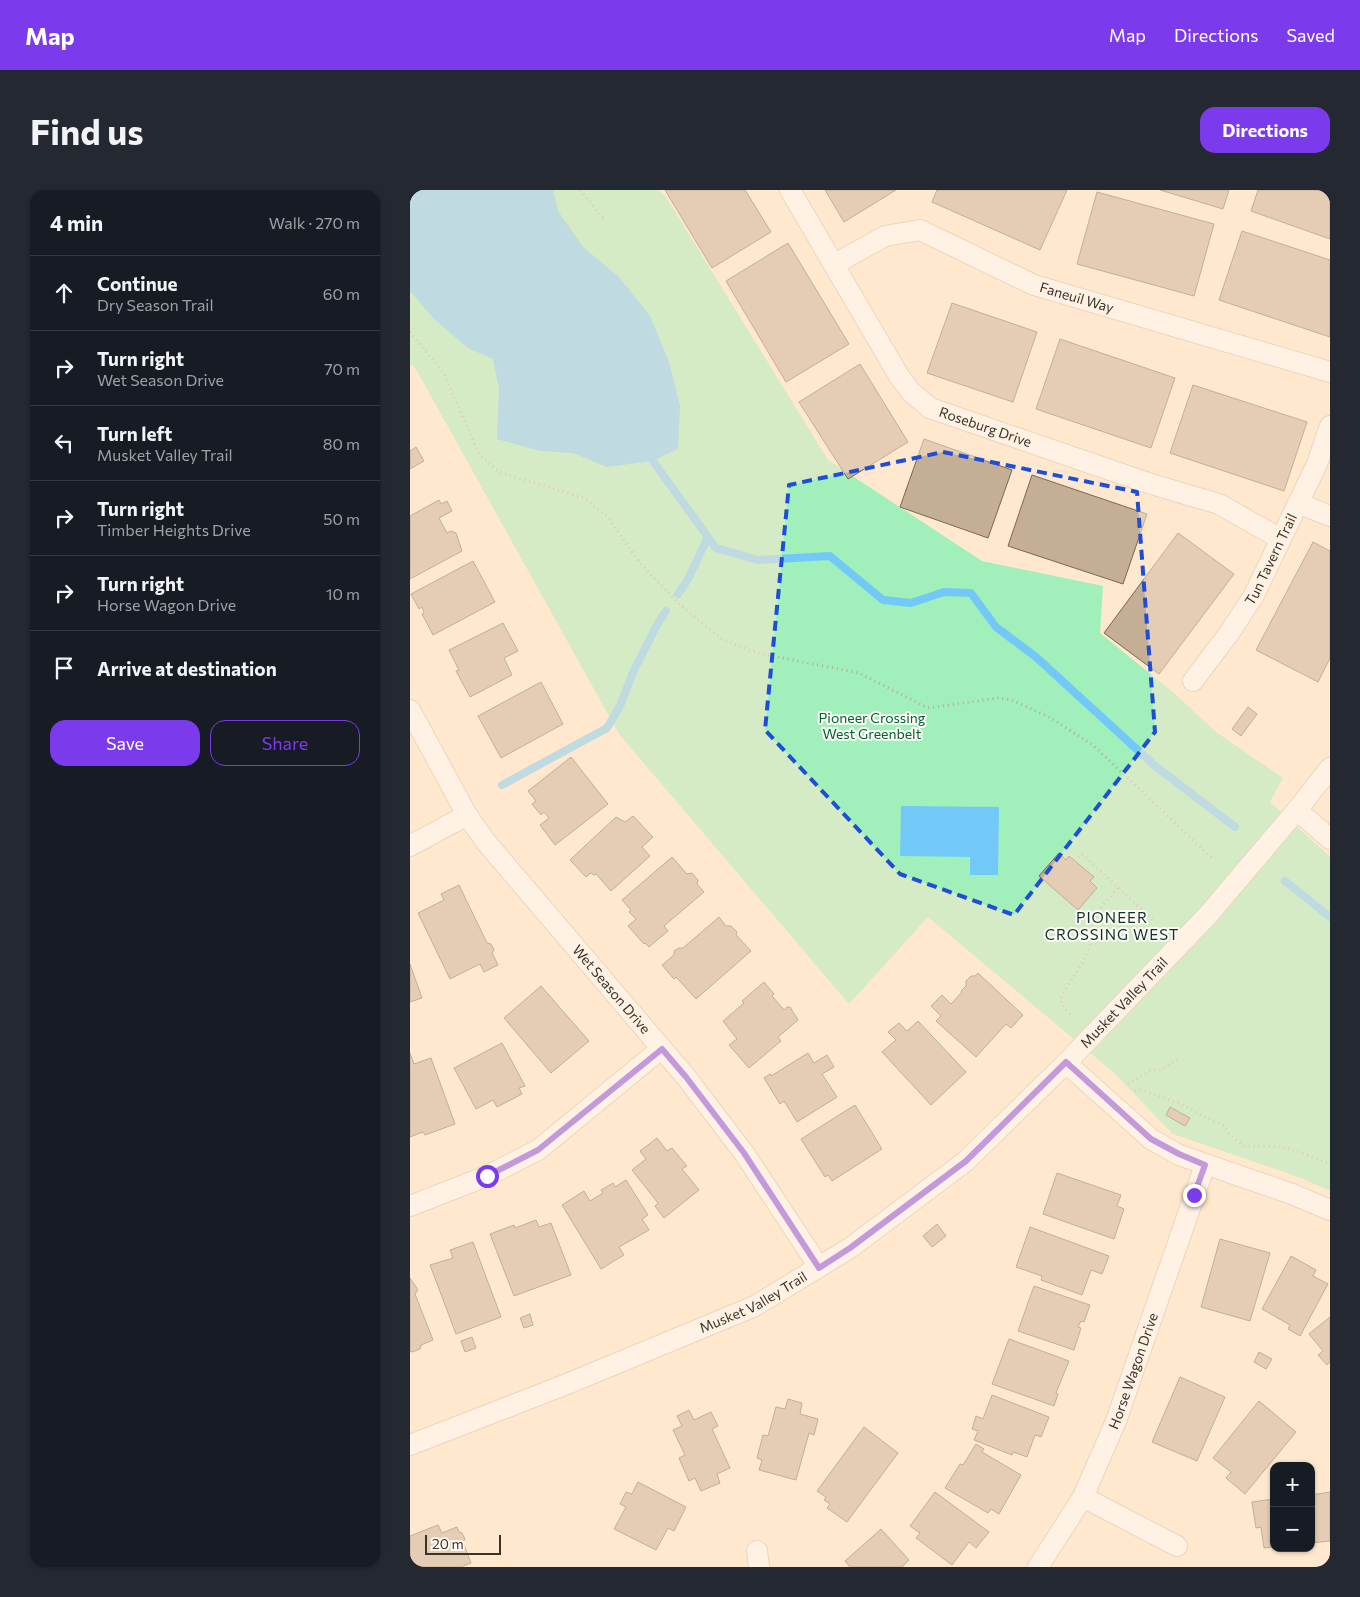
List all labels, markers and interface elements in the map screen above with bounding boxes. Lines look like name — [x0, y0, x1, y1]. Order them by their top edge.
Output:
text: Map — [25, 21, 75, 50]
text: Map — [1109, 24, 1146, 46]
text: Directions — [1174, 24, 1258, 46]
text: Saved — [1286, 24, 1335, 46]
button: Directions — [1200, 107, 1330, 153]
text: Find us — [30, 109, 144, 152]
text: 4 min — [50, 210, 103, 235]
text: Walk · 270 m — [269, 213, 360, 232]
text: Continue — [97, 272, 177, 295]
street label: Faneuil Way — [1038, 278, 1116, 316]
icon: ahead — [50, 279, 78, 307]
text: 60 m — [323, 284, 360, 303]
text: Dry Season Trail — [97, 295, 213, 314]
text: Turn right — [97, 347, 184, 370]
icon: right — [50, 354, 78, 382]
text: 70 m — [324, 359, 360, 378]
text: Wet Season Drive — [97, 370, 224, 389]
street label: Roseburg Drive — [937, 403, 1034, 450]
text: Turn left — [97, 422, 172, 445]
icon: left — [50, 429, 78, 457]
text: 80 m — [323, 434, 360, 453]
text: Musket Valley Trail — [97, 445, 233, 464]
text: Turn right — [97, 497, 184, 520]
icon: right — [50, 504, 78, 532]
text: 50 m — [323, 509, 360, 528]
street label: Tun Tavern Trail — [1241, 511, 1300, 608]
text: Timber Heights Drive — [97, 520, 251, 539]
text: Turn right — [97, 572, 184, 595]
icon: right — [50, 579, 78, 607]
text: 10 m — [326, 584, 360, 603]
text: Horse Wagon Drive — [97, 595, 236, 614]
icon: arrive — [50, 654, 78, 682]
text: Arrive at destination — [97, 657, 277, 680]
park label: Pioneer Crossing West Greenbelt — [819, 709, 926, 742]
button: Save — [50, 720, 200, 766]
button: Share — [210, 720, 360, 766]
district label: PIONEER CROSSING WEST — [1045, 908, 1179, 943]
street label: Wet Season Drive — [569, 941, 654, 1037]
street label: Musket Valley Trail — [1076, 953, 1171, 1051]
route start — [476, 1165, 499, 1188]
route end — [1183, 1184, 1206, 1207]
street label: Musket Valley Trail — [697, 1267, 810, 1336]
street label: Horse Wagon Drive — [1105, 1310, 1161, 1432]
map controls — [1270, 1462, 1315, 1552]
button: + — [1270, 1462, 1315, 1507]
button: − — [1270, 1507, 1315, 1552]
scale bar — [425, 1532, 501, 1555]
text: 20 m — [432, 1535, 464, 1552]

